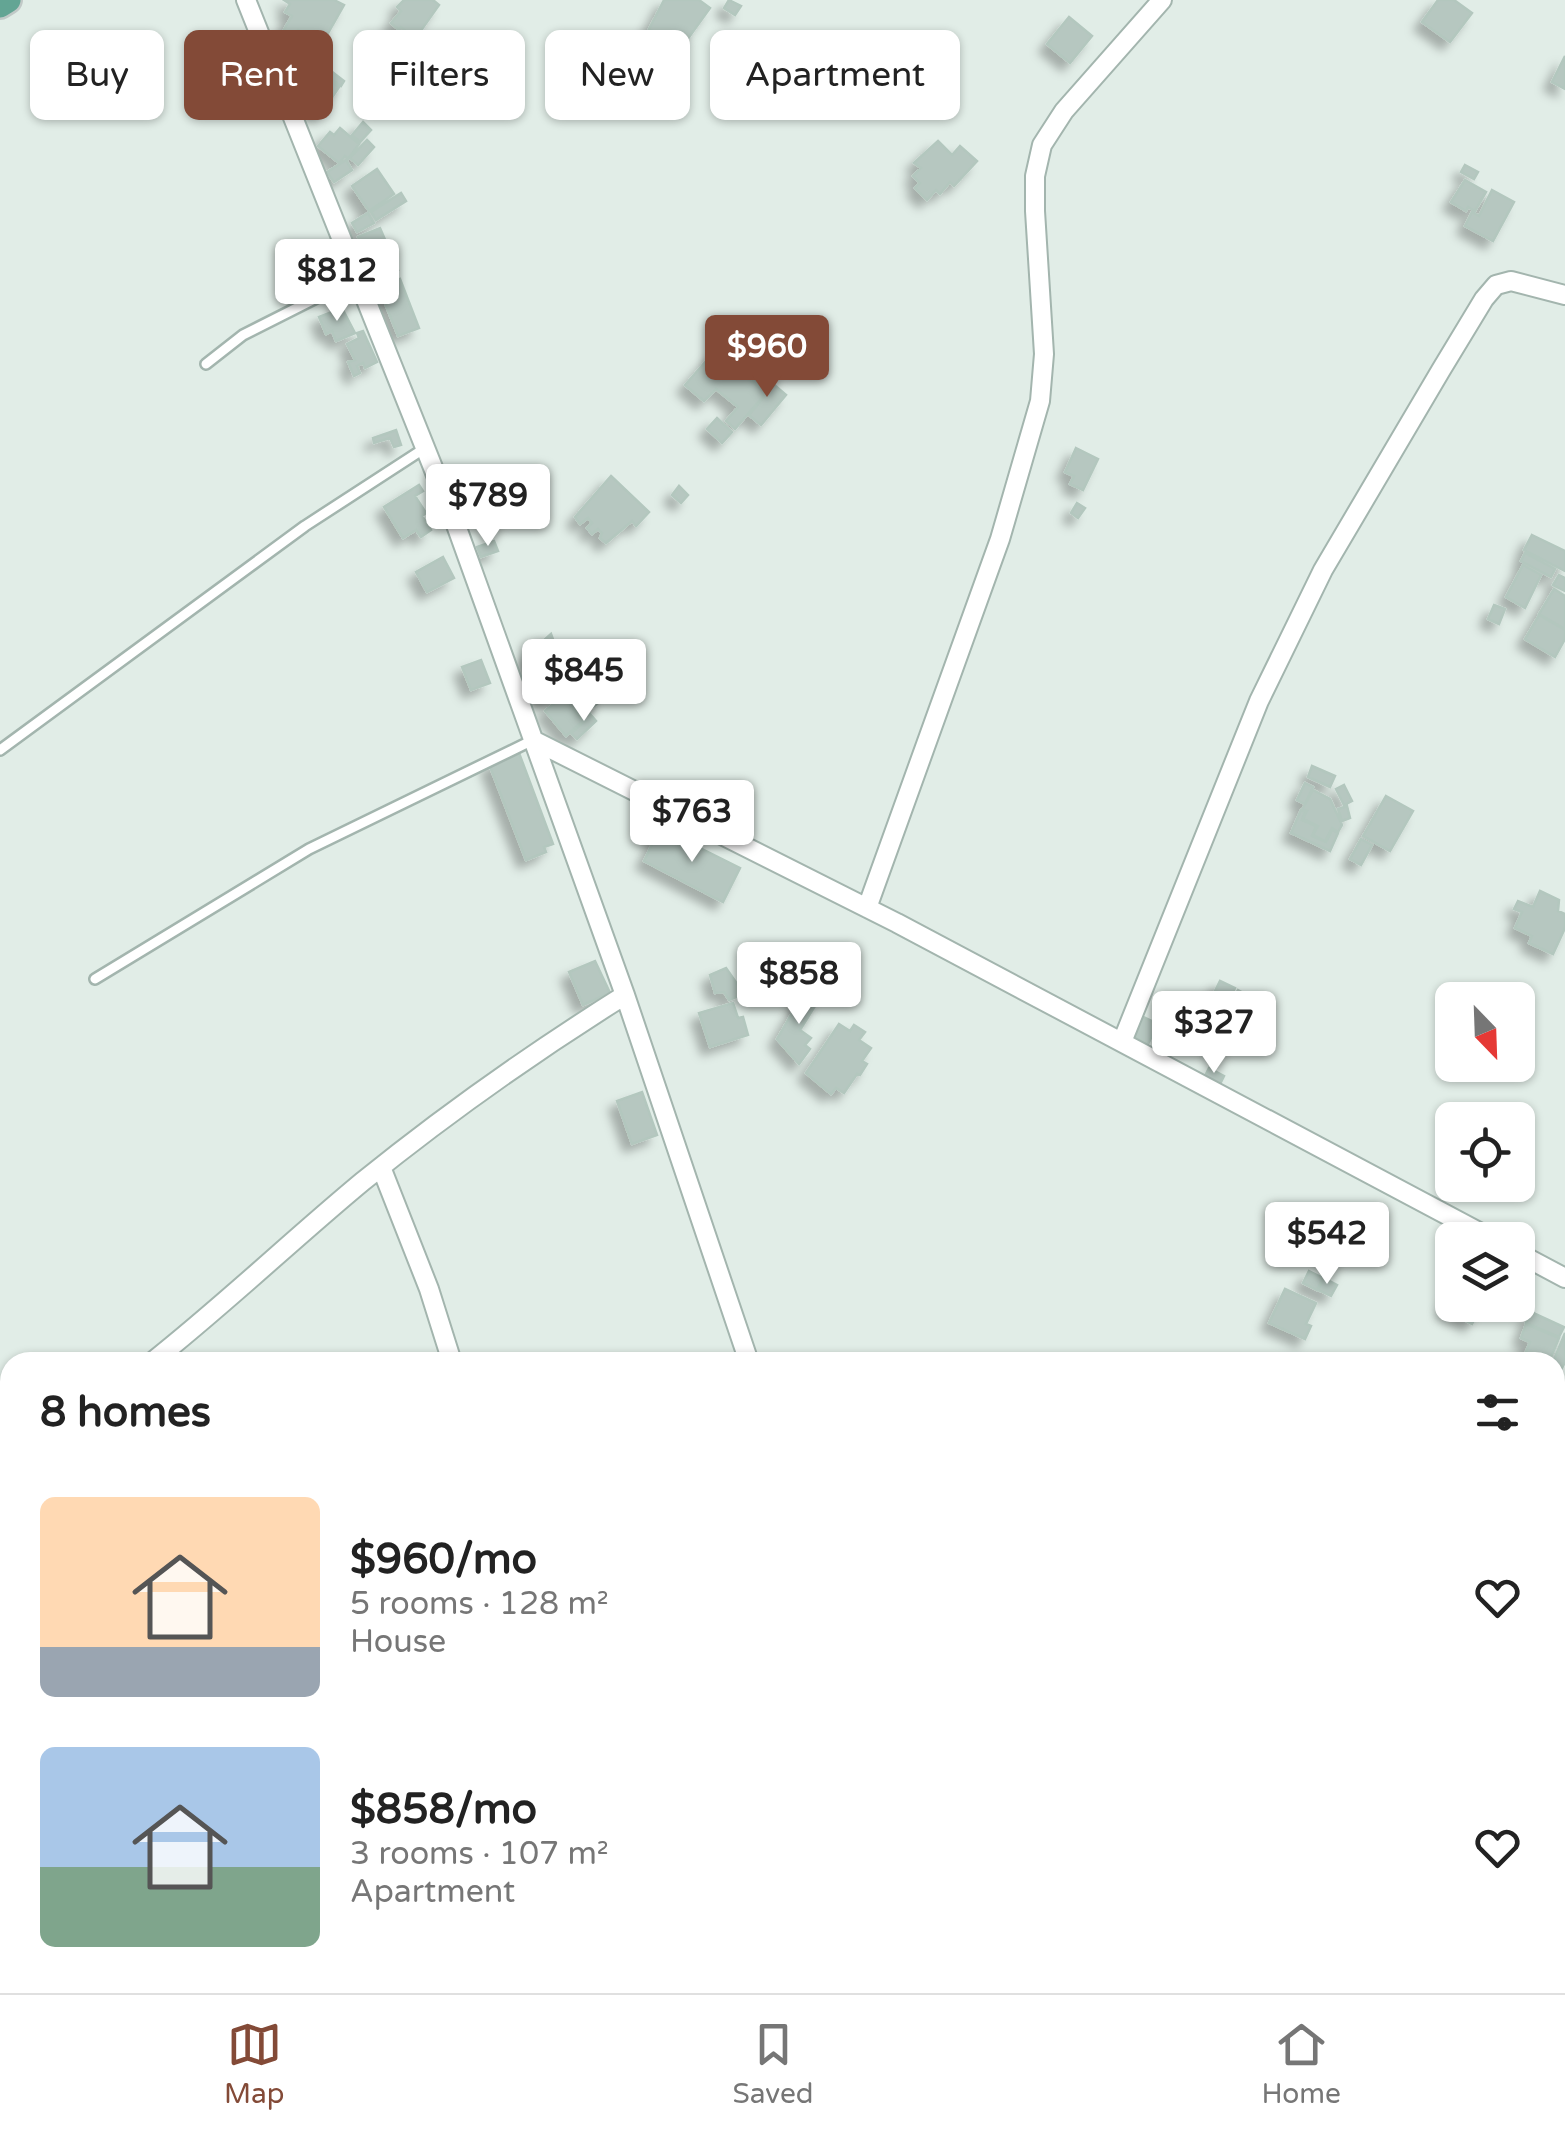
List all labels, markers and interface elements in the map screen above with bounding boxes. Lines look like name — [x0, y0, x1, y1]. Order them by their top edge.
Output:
chip: Buy — [30, 30, 164, 120]
chip: Rent — [184, 30, 333, 120]
chip: Filters — [353, 30, 525, 120]
chip: New — [545, 30, 690, 120]
chip: Apartment — [710, 30, 960, 120]
pin: $812 — [278, 239, 396, 324]
text: $812 — [297, 252, 377, 290]
pin: $960 — [708, 315, 826, 400]
text: $960 — [727, 328, 807, 366]
pin: $789 — [429, 464, 547, 549]
text: $789 — [448, 477, 528, 515]
pin: $845 — [525, 639, 643, 724]
text: $845 — [544, 652, 624, 690]
pin: $763 — [633, 780, 751, 865]
text: $763 — [652, 793, 732, 831]
pin: $858 — [740, 942, 858, 1027]
text: $858 — [759, 955, 839, 993]
north arrow — [1435, 982, 1535, 1082]
map controls — [1435, 982, 1535, 1322]
pin: $327 — [1155, 991, 1273, 1076]
text: $327 — [1174, 1004, 1254, 1042]
button: locate — [1435, 1102, 1535, 1202]
pin: $542 — [1268, 1202, 1386, 1287]
text: $542 — [1287, 1215, 1367, 1253]
button: layers — [1435, 1222, 1535, 1322]
icon: filters — [1470, 1385, 1525, 1440]
text: 8 homes — [40, 1387, 211, 1438]
text: $960/mo — [350, 1534, 537, 1585]
icon: home — [120, 1537, 240, 1657]
icon: heart — [1470, 1570, 1525, 1625]
text: 5 rooms · 128 m² — [350, 1585, 609, 1623]
text: House — [350, 1623, 446, 1661]
text: $858/mo — [350, 1784, 537, 1835]
icon: home — [120, 1787, 240, 1907]
icon: heart — [1470, 1820, 1525, 1875]
text: 3 rooms · 107 m² — [350, 1835, 609, 1873]
text: Apartment — [350, 1873, 515, 1911]
tab: Map — [224, 2017, 285, 2111]
tab: Saved — [733, 2017, 814, 2111]
tab: Home — [1262, 2017, 1341, 2111]

